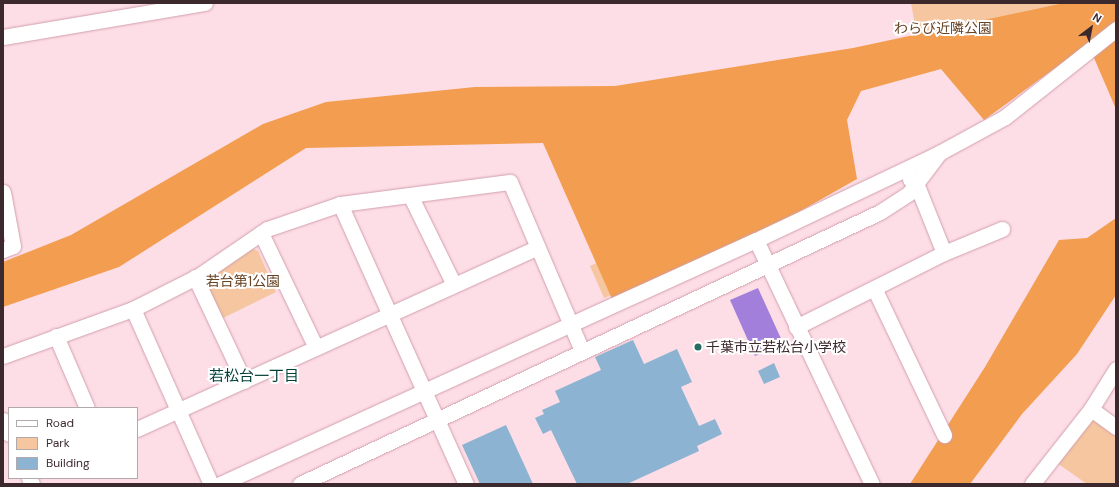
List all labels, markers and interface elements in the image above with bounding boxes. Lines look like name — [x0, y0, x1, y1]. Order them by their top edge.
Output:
north arrow — [1071, 8, 1111, 48]
text: N — [1090, 10, 1104, 26]
park label: わらび近隣公園 — [894, 20, 992, 36]
park label: 若台第1公園 — [206, 273, 280, 289]
place label: 千葉市立若松台小学校 — [706, 339, 846, 355]
marker: 千葉市立若松台小学校 — [693, 342, 703, 352]
district label: 若松台一丁目 — [209, 368, 299, 386]
legend — [8, 407, 138, 479]
text: Road — [46, 415, 74, 431]
text: Park — [46, 435, 70, 451]
text: Building — [46, 455, 90, 471]

